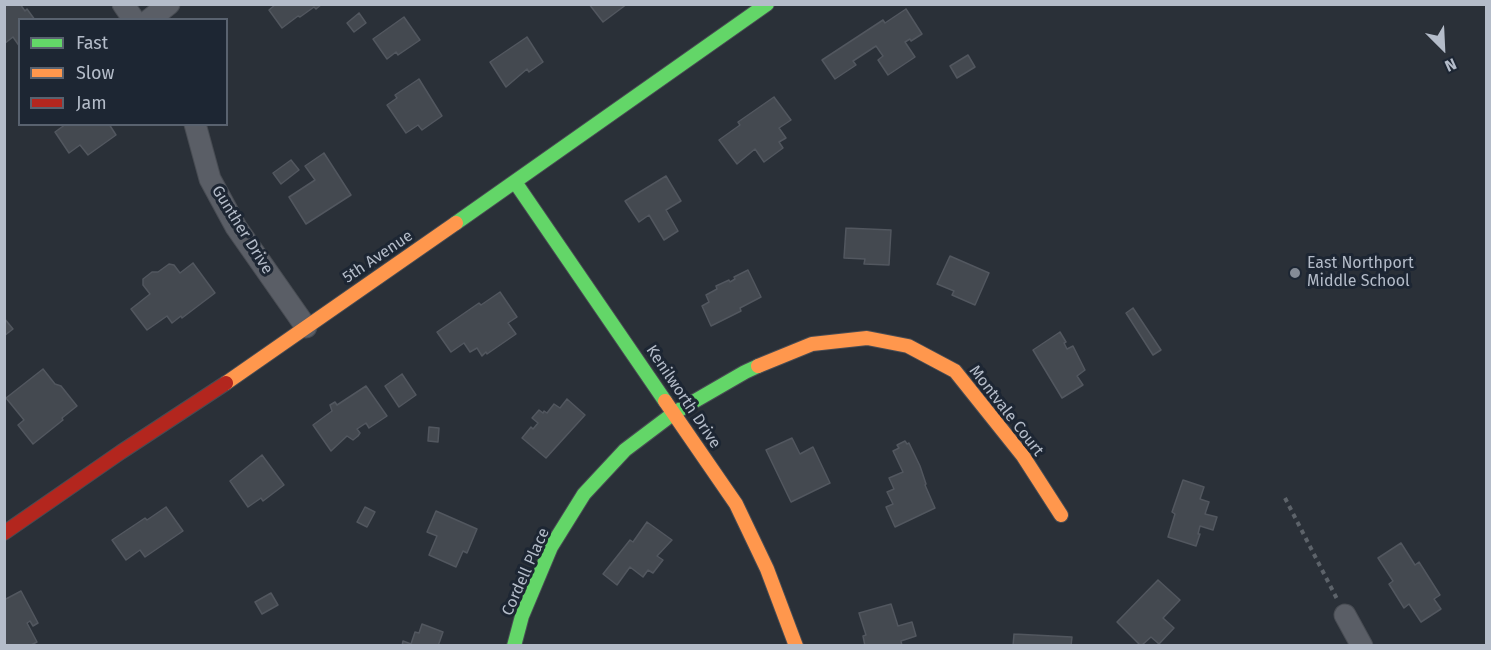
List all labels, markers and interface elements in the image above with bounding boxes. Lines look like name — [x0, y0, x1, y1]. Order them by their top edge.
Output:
legend — [18, 18, 228, 126]
north arrow — [1413, 18, 1473, 78]
text: Fast — [76, 32, 108, 54]
text: N — [1442, 54, 1459, 76]
text: Slow — [76, 62, 114, 84]
text: Jam — [76, 92, 107, 114]
street label: Gunther Drive — [207, 182, 277, 278]
street label: 5th Avenue — [339, 227, 417, 287]
place label: East Northport Middle School — [1307, 254, 1414, 292]
marker: East Northport Middle School — [1288, 266, 1302, 280]
street label: Kenilworth Drive — [641, 342, 725, 452]
street label: Montvale Court — [965, 362, 1047, 460]
street label: Cordell Place — [498, 525, 554, 619]

